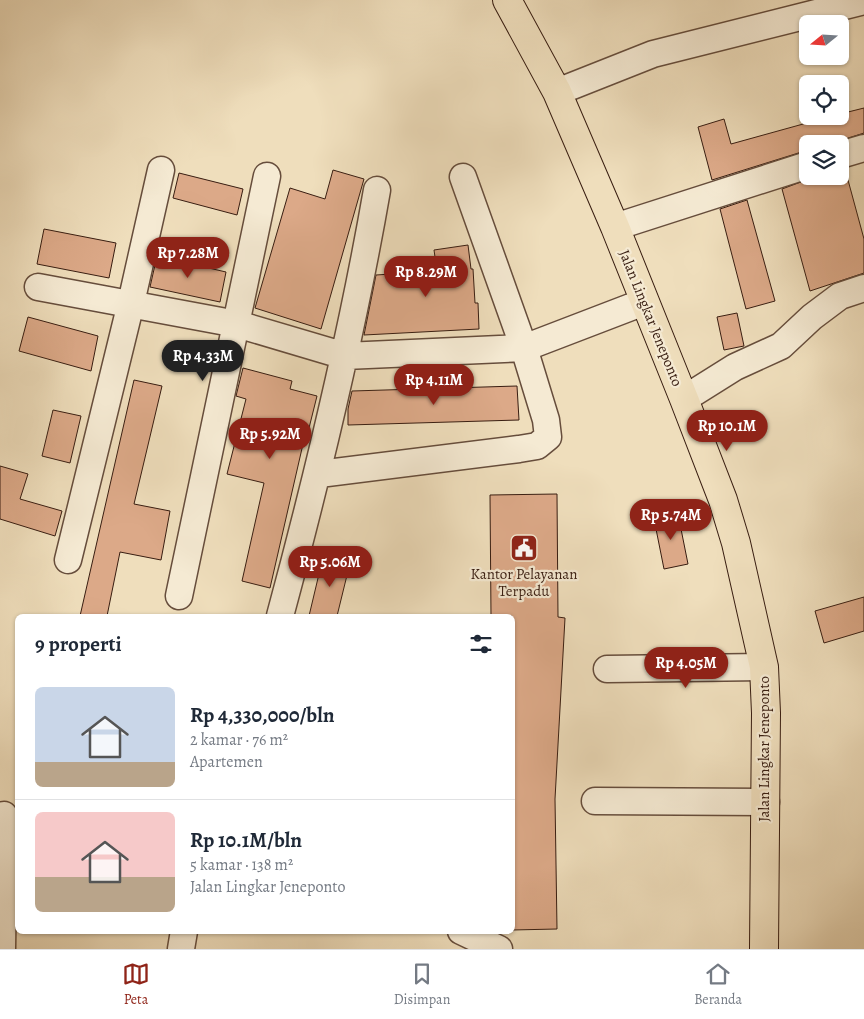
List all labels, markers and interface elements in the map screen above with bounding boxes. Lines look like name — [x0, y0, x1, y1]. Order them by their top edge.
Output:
north arrow — [799, 15, 849, 65]
map controls — [799, 15, 849, 185]
button: locate — [799, 75, 849, 125]
button: layers — [799, 135, 849, 185]
pin: Rp 7.28M — [136, 236, 240, 279]
text: Rp 7.28M — [157, 242, 219, 264]
street label: Jalan Lingkar Jeneponto — [614, 247, 688, 389]
pin: Rp 8.29M — [374, 256, 478, 298]
text: Rp 8.29M — [395, 261, 457, 283]
pin: Rp 4.33M — [151, 340, 255, 382]
text: Rp 4.33M — [173, 345, 233, 367]
pin: Rp 4.11M — [382, 364, 486, 406]
text: Rp 4.11M — [405, 369, 463, 391]
pin: Rp 10.1M — [675, 410, 779, 452]
text: Rp 10.1M — [698, 415, 756, 437]
pin: Rp 5.92M — [218, 418, 322, 460]
text: Rp 5.92M — [239, 423, 301, 445]
pin: Rp 5.74M — [619, 498, 723, 541]
text: Rp 5.74M — [641, 504, 701, 526]
public building icon: Kantor Pelayanan Terpadu — [509, 533, 539, 563]
pin: Rp 5.06M — [278, 546, 382, 588]
text: Rp 5.06M — [299, 551, 361, 573]
place label: Kantor Pelayanan Terpadu — [470, 564, 578, 601]
text: 9 properti — [35, 630, 122, 658]
icon: filters — [467, 630, 495, 658]
pin: Rp 4.05M — [634, 646, 738, 689]
text: Rp 4.05M — [655, 652, 717, 674]
street label: Jalan Lingkar Jeneponto — [754, 676, 774, 822]
text: Rp 4,330,000/bln — [190, 701, 334, 729]
icon: home — [75, 707, 135, 767]
text: 2 kamar · 76 m² — [190, 729, 288, 751]
text: Apartemen — [190, 751, 263, 773]
text: Rp 10.1M/bln — [190, 826, 302, 854]
icon: home — [75, 832, 135, 892]
text: 5 kamar · 138 m² — [190, 854, 293, 876]
text: Jalan Lingkar Jeneponto — [190, 876, 345, 898]
tab: Peta — [122, 960, 150, 1009]
tab: Disimpan — [394, 960, 450, 1009]
tab: Beranda — [694, 960, 742, 1009]

